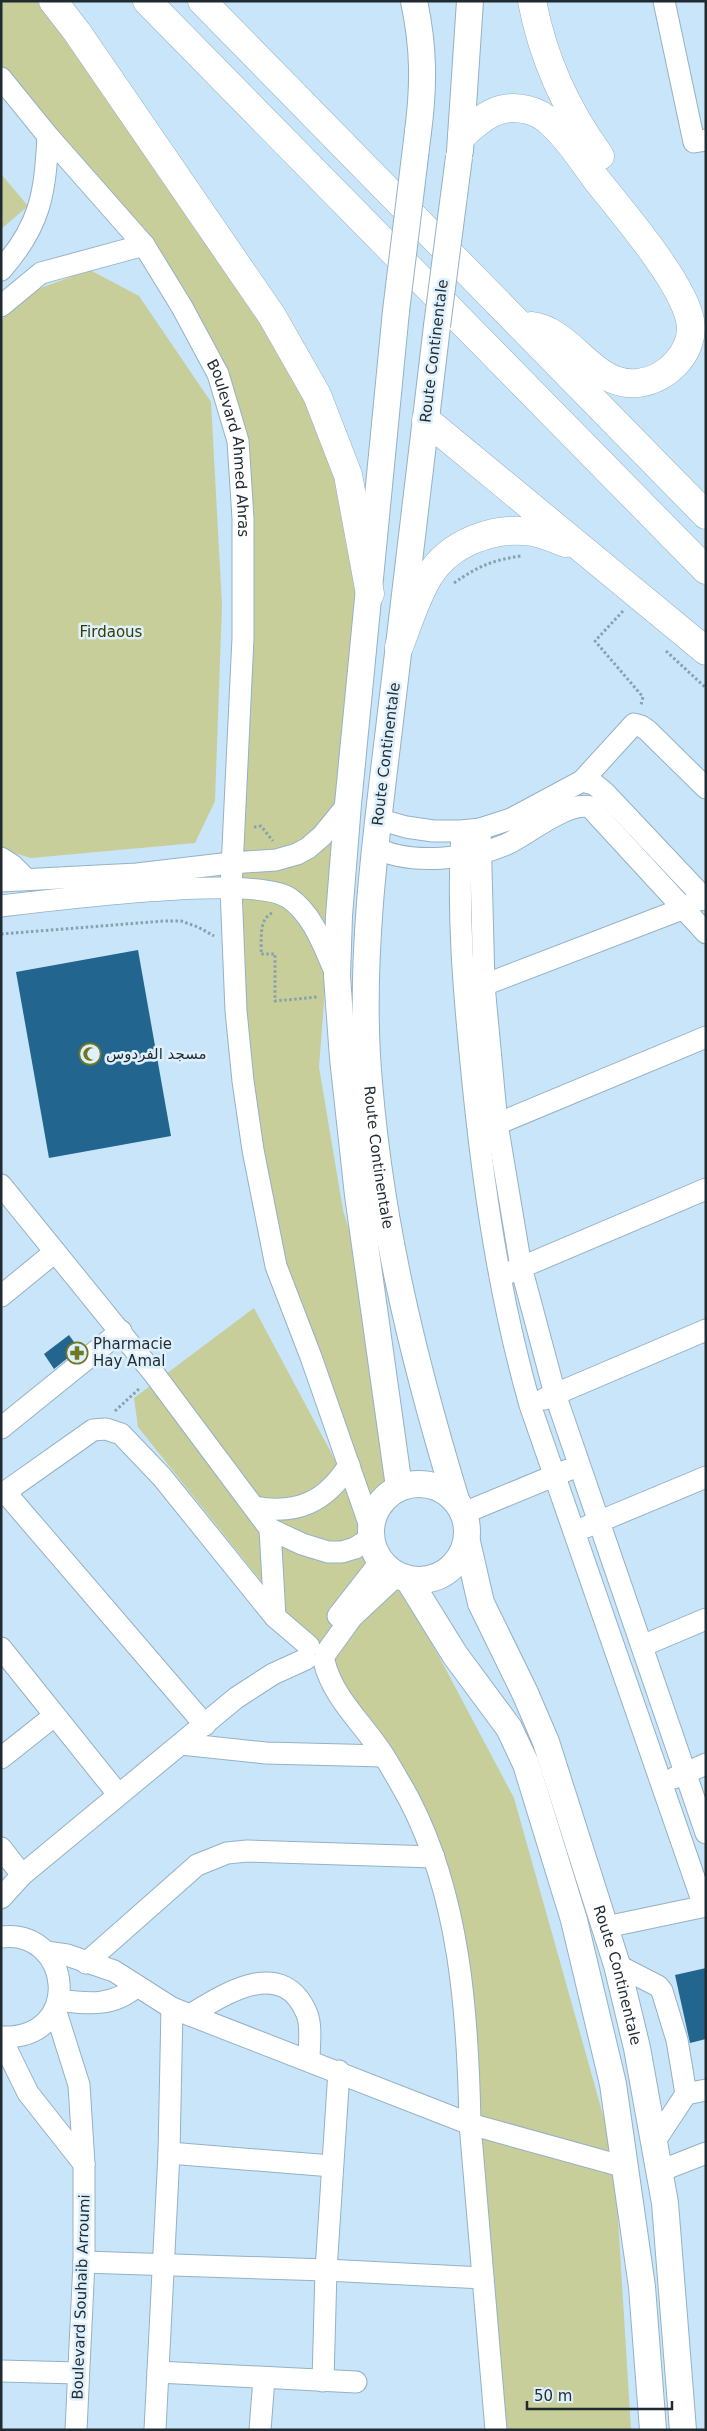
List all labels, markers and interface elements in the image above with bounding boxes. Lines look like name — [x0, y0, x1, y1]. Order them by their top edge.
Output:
street label: Route Continentale — [416, 278, 452, 424]
street label: Boulevard Ahmed Ahras — [203, 356, 252, 537]
park label: Firdaous — [80, 623, 143, 641]
street label: Route Continentale — [368, 681, 404, 827]
mosque icon: مسجد الفردوس — [78, 1042, 102, 1066]
place label: مسجد الفردوس — [106, 1045, 207, 1063]
street label: Route Continentale — [360, 1085, 397, 1230]
place label: Pharmacie Hay Amal — [93, 1335, 172, 1370]
pharmacy icon: Pharmacie Hay Amal — [65, 1341, 89, 1365]
street label: Route Continentale — [590, 1903, 645, 2047]
street label: Boulevard Souhaib Arroumi — [68, 2194, 94, 2400]
scale bar — [527, 2378, 672, 2410]
text: 50 m — [534, 2387, 572, 2405]

